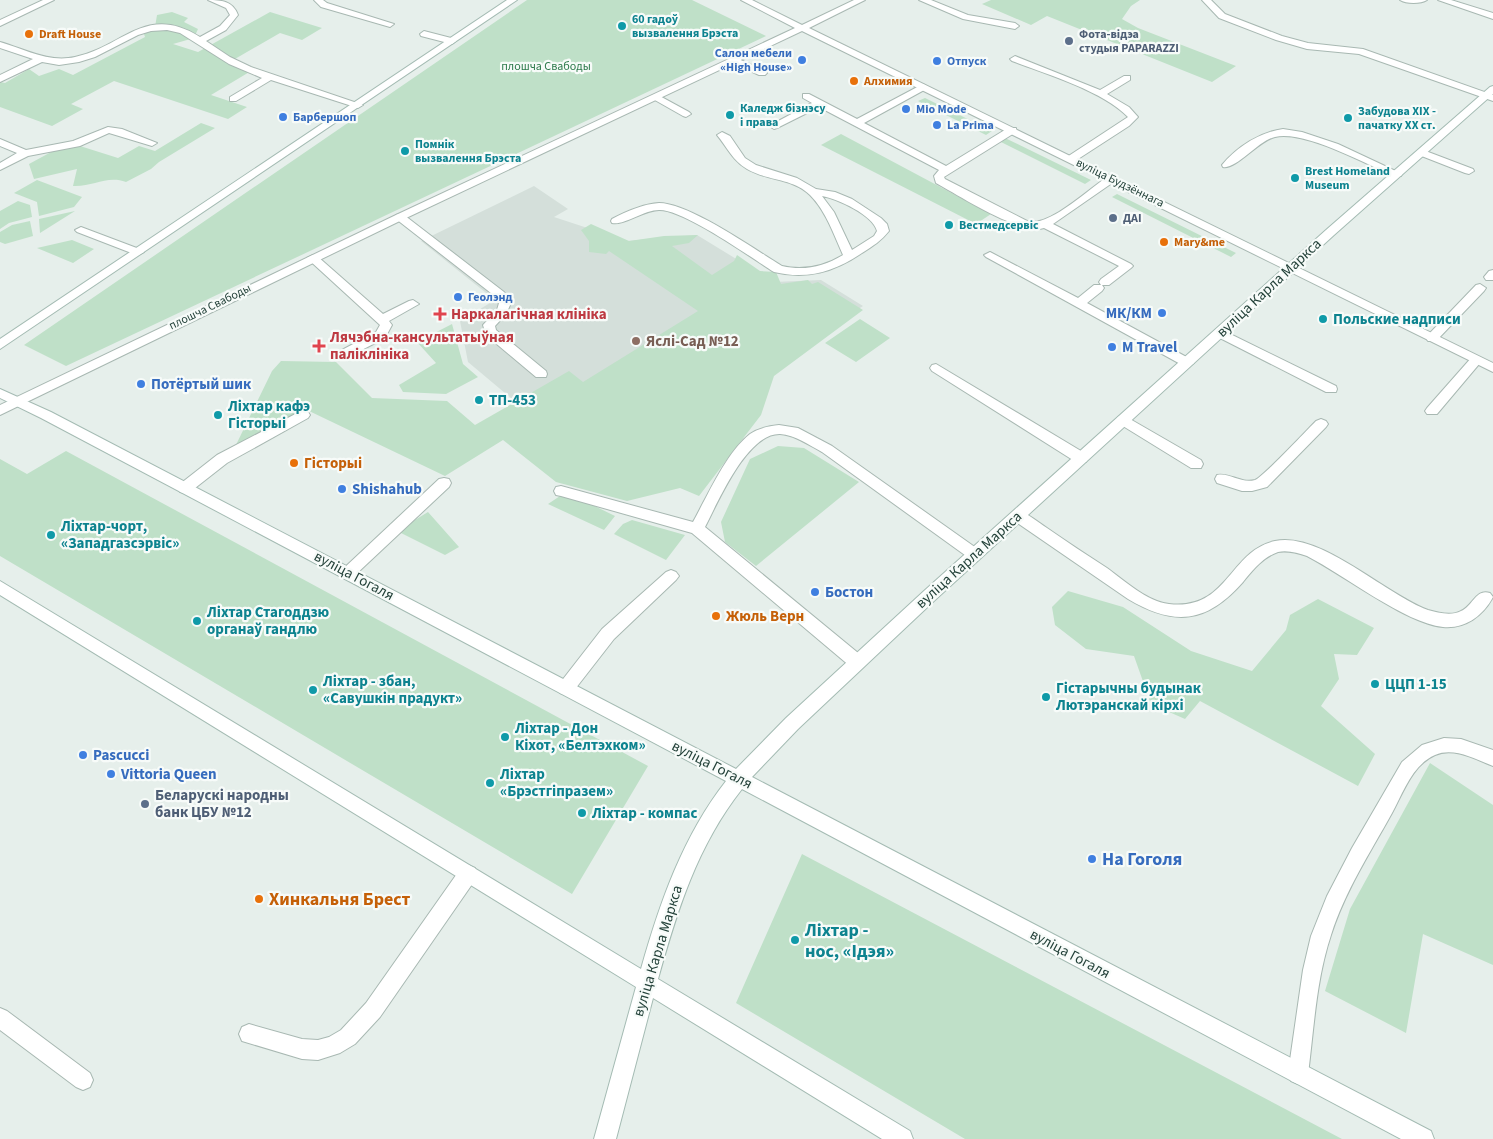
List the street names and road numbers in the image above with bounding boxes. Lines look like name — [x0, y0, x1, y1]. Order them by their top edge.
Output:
street label: вуліца Будзённага — [1073, 154, 1167, 212]
street label: вуліца Карла Маркса — [1212, 234, 1326, 342]
street label: плошча Свабоды — [166, 280, 254, 334]
street label: вуліца Карла Маркса — [911, 507, 1027, 613]
street label: вуліца Гогаля — [310, 546, 398, 606]
street label: вуліца Гогаля — [668, 736, 756, 794]
street label: вуліца Карла Маркса — [628, 883, 688, 1019]
street label: вуліца Гогаля — [1026, 924, 1114, 984]

